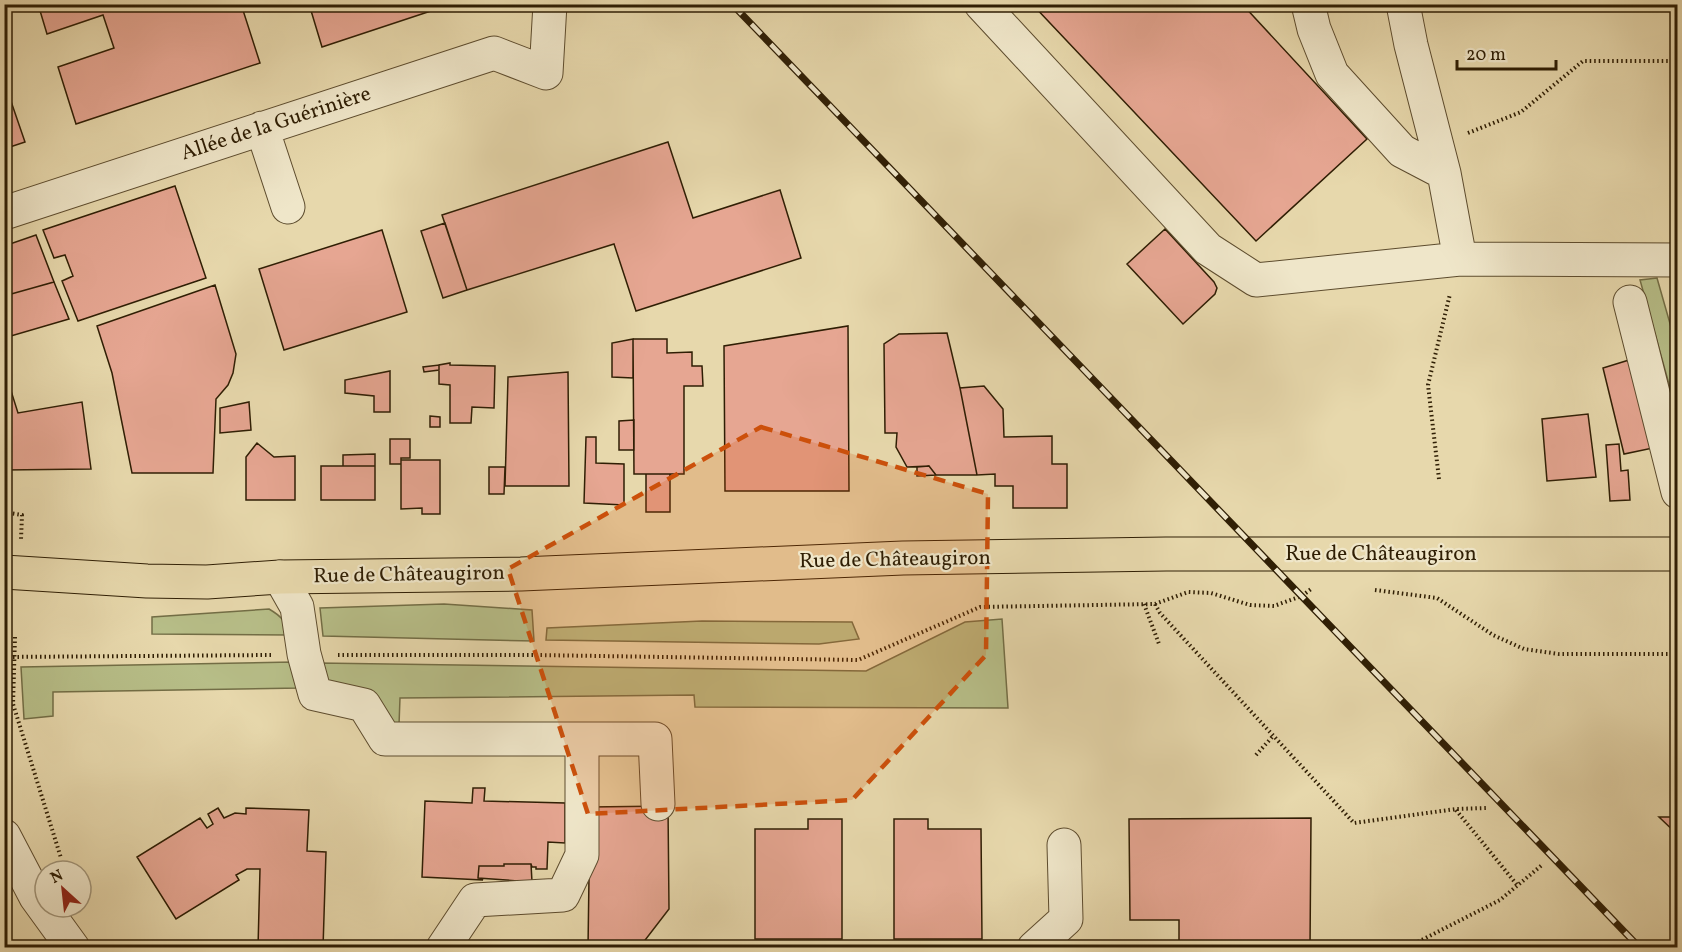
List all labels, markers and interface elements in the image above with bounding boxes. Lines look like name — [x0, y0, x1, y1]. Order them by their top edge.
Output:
scale bar — [1457, 33, 1556, 71]
text: 20 m — [1466, 43, 1506, 68]
street label: Allée de la Guérinière — [177, 80, 375, 168]
street label: Rue de Châteaugiron — [1285, 540, 1477, 569]
street label: Rue de Châteaugiron — [799, 544, 991, 576]
street label: Rue de Châteaugiron — [313, 559, 505, 591]
north arrow — [33, 859, 93, 919]
text: N — [47, 865, 68, 890]

